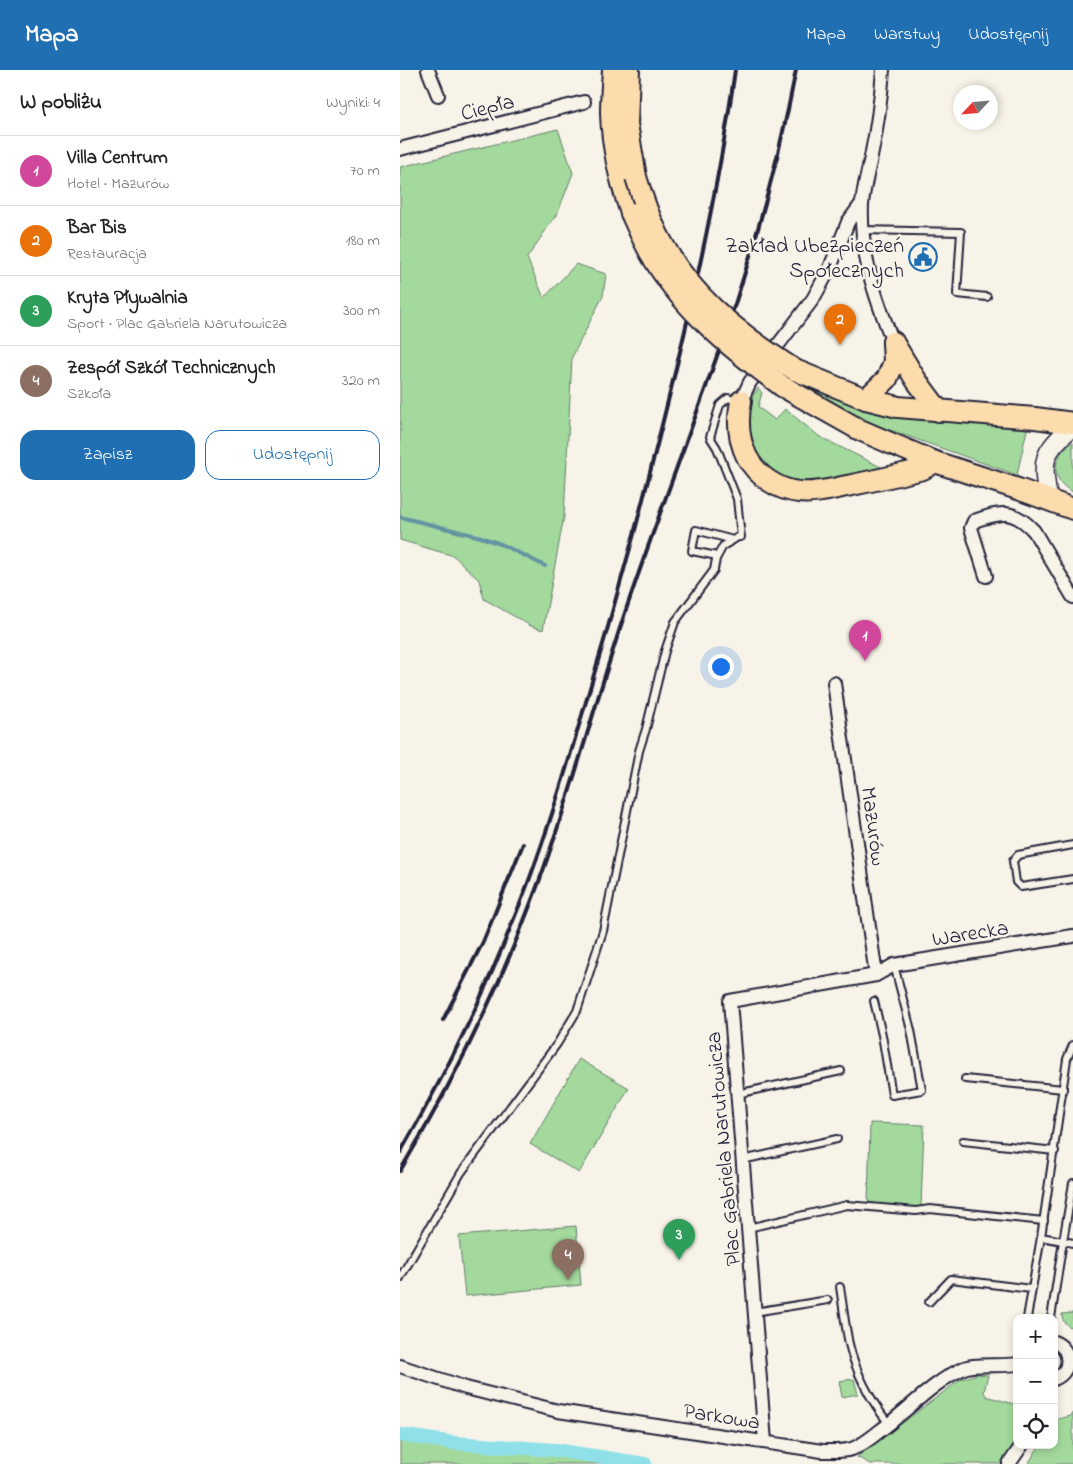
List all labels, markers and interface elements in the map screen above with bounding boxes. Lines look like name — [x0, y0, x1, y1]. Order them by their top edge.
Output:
text: Mapa — [25, 18, 79, 53]
text: Mapa — [806, 22, 846, 48]
text: Warstwy — [874, 22, 940, 48]
text: Udostępnij — [968, 22, 1048, 48]
north arrow — [953, 85, 998, 130]
street label: Ciepła — [458, 87, 518, 131]
text: W pobliżu — [20, 88, 102, 118]
text: Wyniki: 4 — [326, 91, 380, 115]
text: Villa Centrum — [67, 145, 168, 172]
text: 1 — [33, 159, 39, 183]
text: 70 m — [350, 159, 380, 183]
text: Hotel · Mazurów — [67, 172, 169, 196]
text: Bar Bis — [67, 215, 127, 242]
text: 2 — [32, 229, 40, 253]
text: 180 m — [346, 229, 380, 253]
place label: Zakład Ubezpieczeń Społecznych — [725, 231, 904, 289]
text: Restauracja — [67, 242, 147, 266]
public building icon: Zakład Ubezpieczeń Społecznych — [908, 242, 938, 272]
text: Kryta Pływalnia — [67, 285, 188, 312]
text: 3 — [33, 299, 39, 323]
text: 300 m — [343, 299, 380, 323]
pin: 2 — [824, 304, 856, 345]
text: Sport · Plac Gabriela Narutowicza — [67, 312, 287, 336]
text: Zespół Szkół Technicznych — [67, 355, 276, 382]
text: 4 — [33, 369, 39, 393]
text: 320 m — [342, 369, 380, 393]
text: Szkoła — [67, 382, 111, 406]
button: Zapisz — [20, 430, 195, 480]
button: Udostępnij — [205, 430, 380, 480]
pin: 1 — [849, 620, 881, 661]
your location — [708, 654, 734, 680]
street label: Mazurów — [851, 785, 893, 868]
street label: Warecka — [930, 913, 1011, 957]
street label: Plac Gabriela Narutowicza — [699, 1030, 751, 1267]
pin: 3 — [663, 1219, 695, 1260]
pin: 4 — [552, 1239, 584, 1280]
map controls — [1013, 1314, 1058, 1449]
button: + — [1013, 1314, 1058, 1359]
button: − — [1013, 1359, 1058, 1404]
street label: Parkowa — [681, 1396, 762, 1440]
button: locate — [1013, 1404, 1058, 1449]

